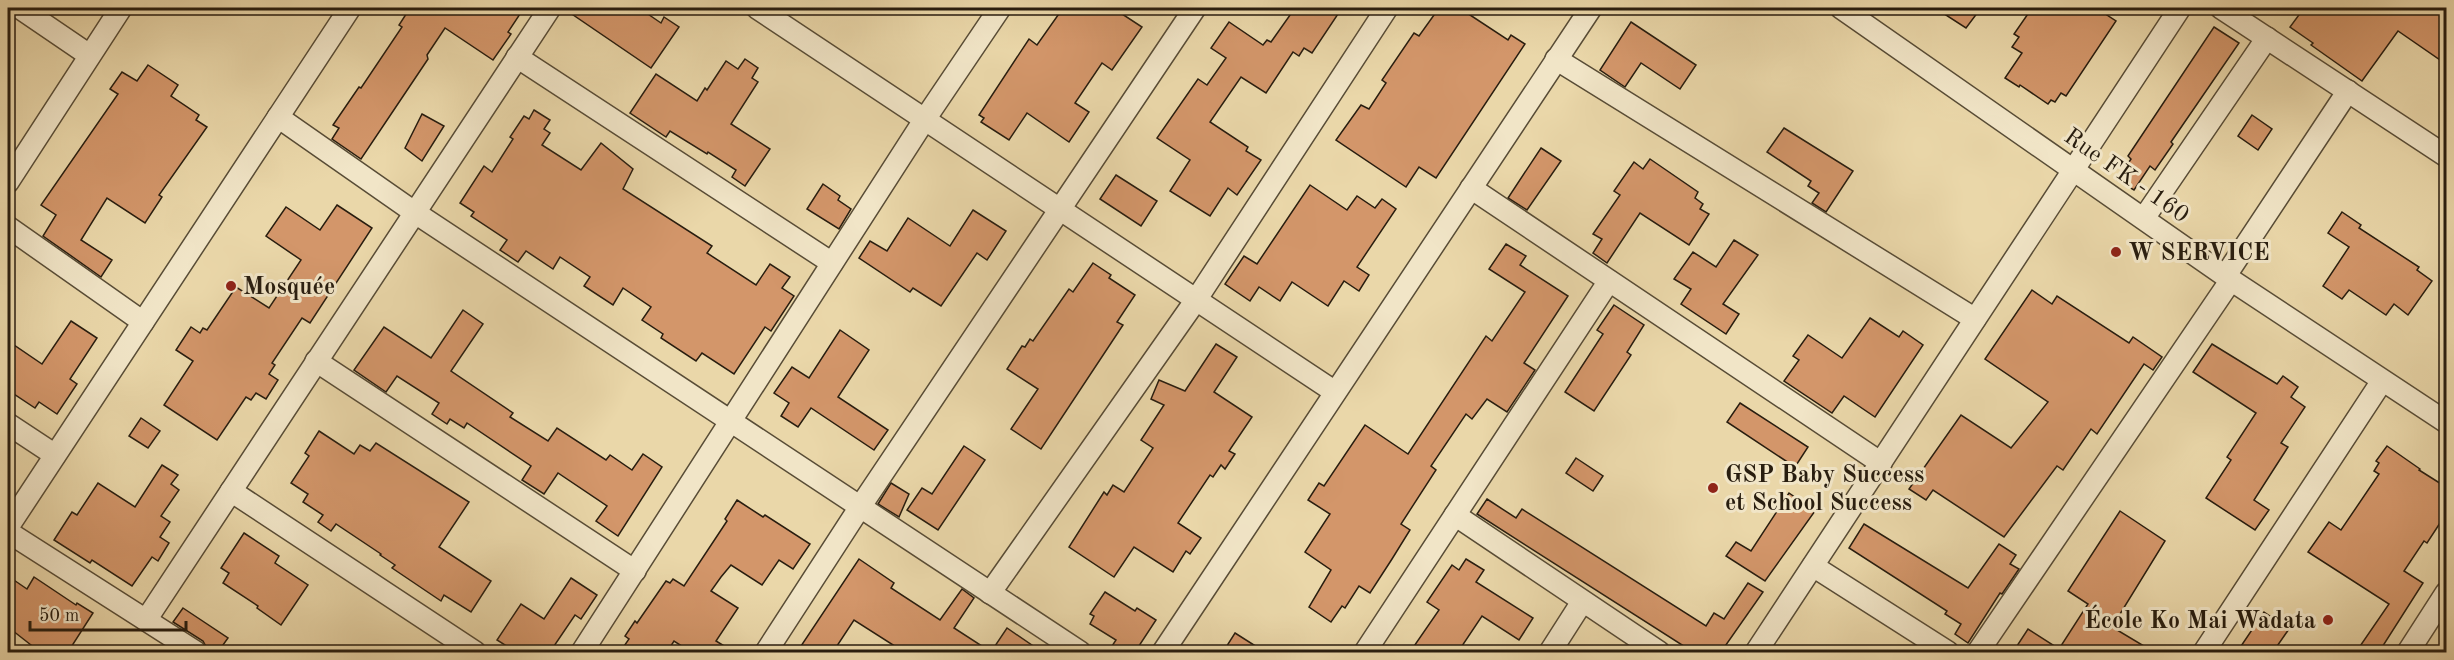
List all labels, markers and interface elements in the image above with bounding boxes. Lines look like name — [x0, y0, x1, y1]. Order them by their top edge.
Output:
street label: Rue FK - 160 — [2059, 125, 2193, 228]
place label: W SERVICE — [2128, 242, 2270, 266]
marker: W SERVICE — [2109, 245, 2123, 259]
place label: Mosquée — [243, 276, 335, 300]
marker: Mosquée — [224, 279, 238, 293]
place label: GSP Baby Success et School Success — [1725, 464, 1924, 516]
marker: GSP Baby Success et School Success — [1706, 481, 1720, 495]
scale bar — [30, 594, 186, 632]
place label: École Ko Mai Wadata — [2084, 604, 2316, 634]
text: 50 m — [39, 607, 79, 625]
marker: École Ko Mai Wadata — [2321, 613, 2335, 627]

